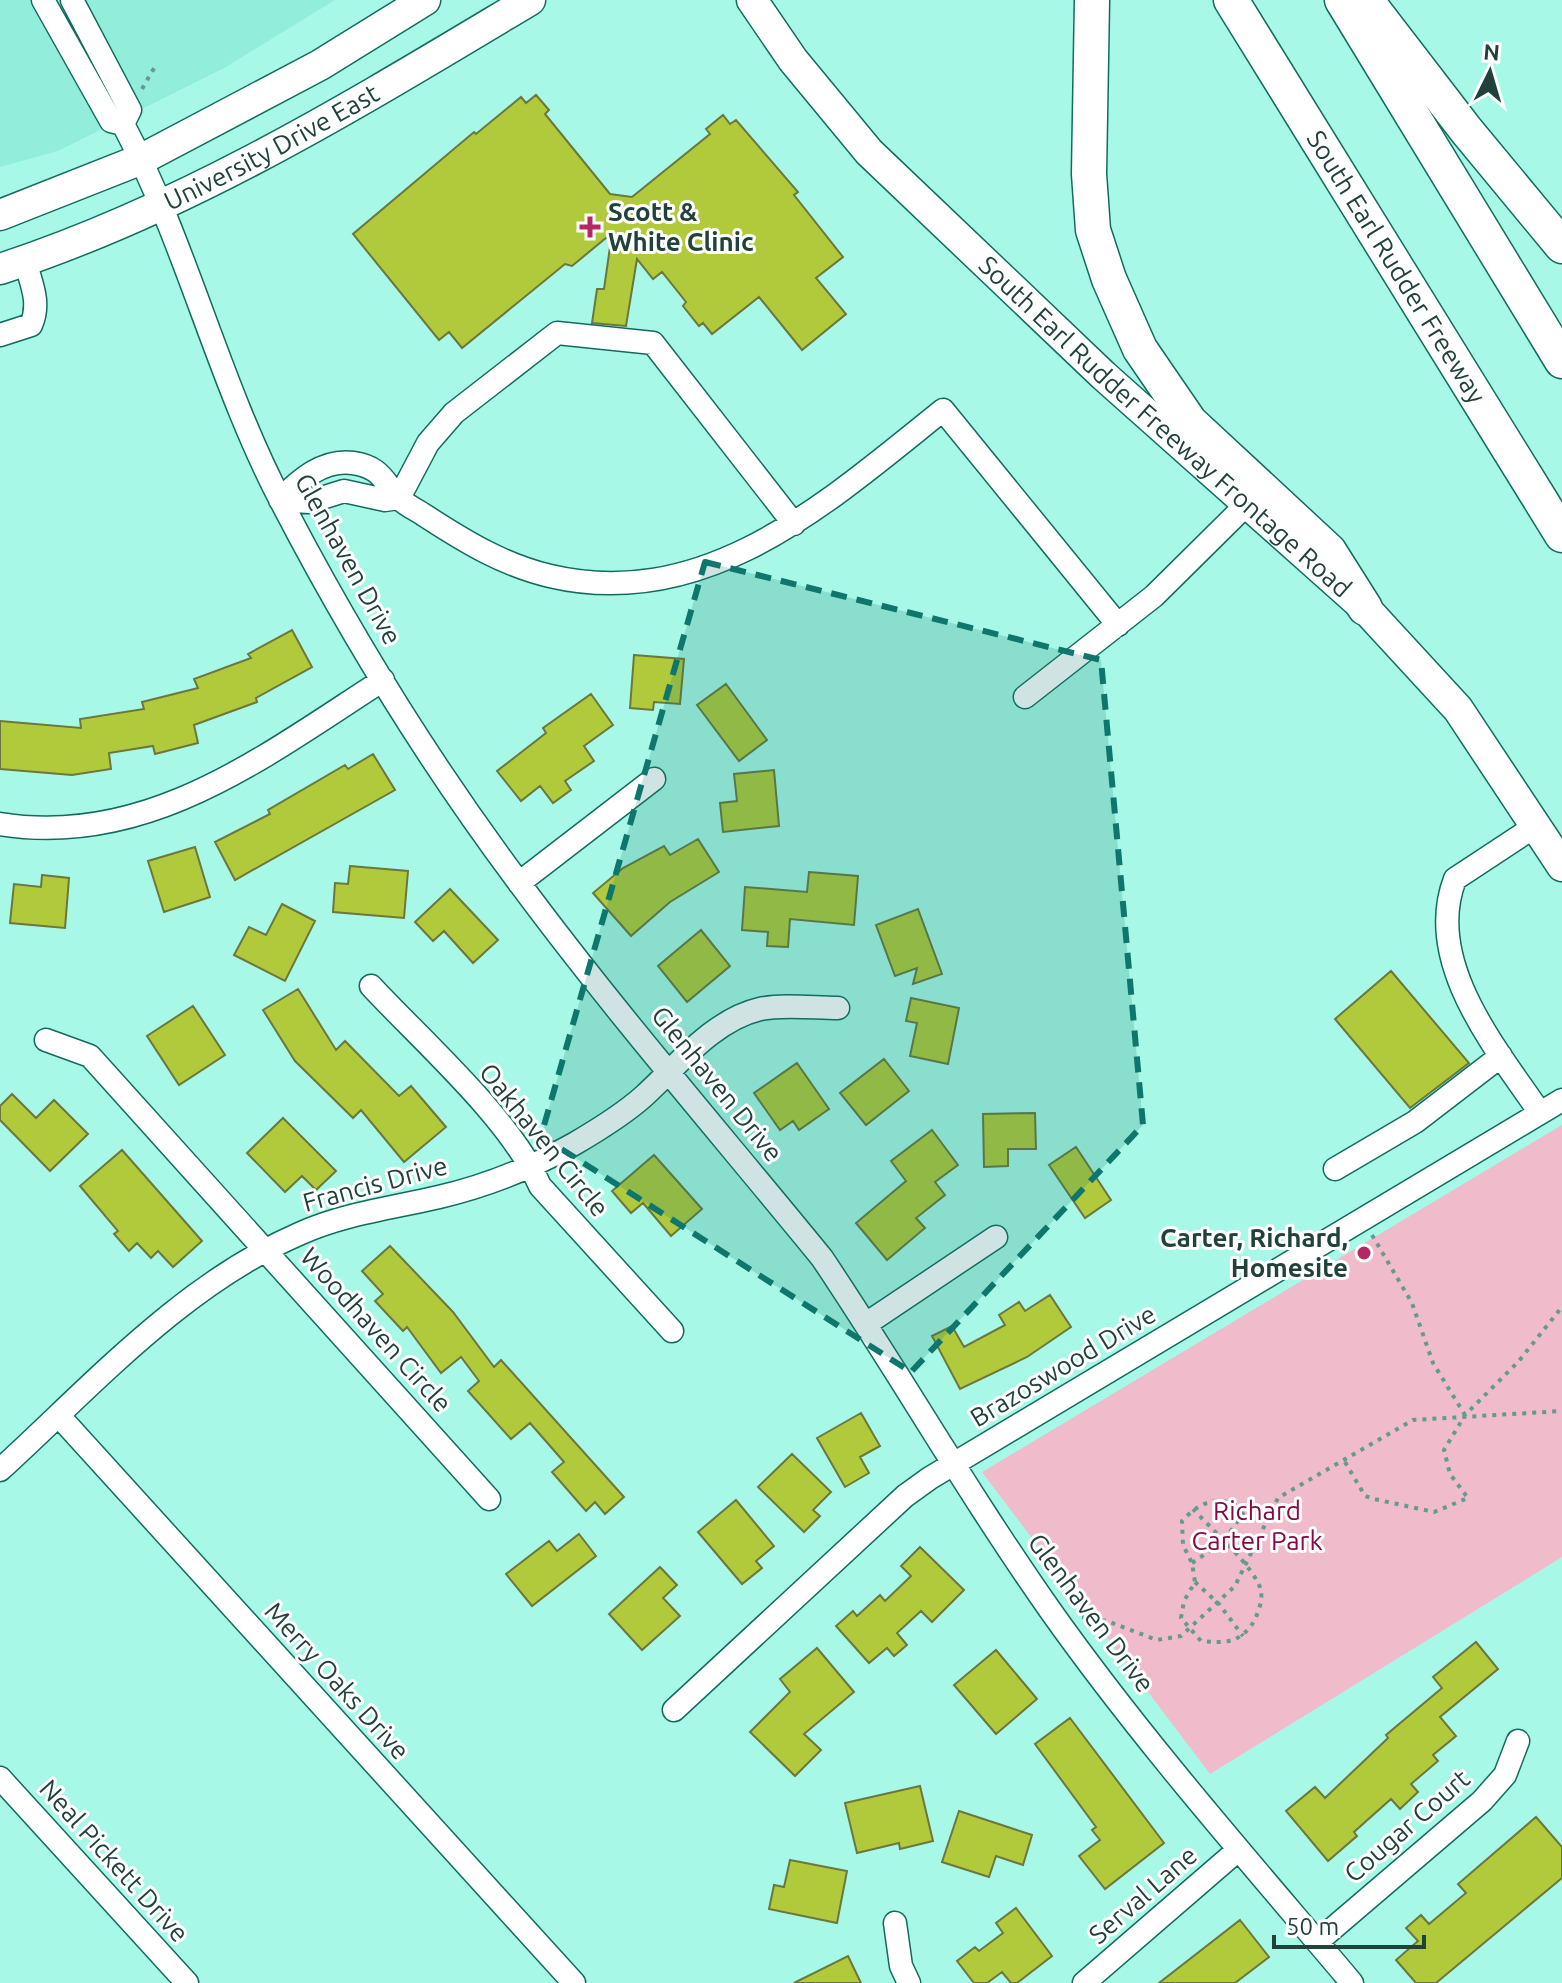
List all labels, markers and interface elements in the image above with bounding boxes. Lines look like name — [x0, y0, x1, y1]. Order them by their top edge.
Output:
north arrow — [1450, 32, 1530, 112]
text: N — [1483, 38, 1501, 65]
street label: University Drive East — [159, 78, 384, 216]
street label: South Earl Rudder Freeway — [1301, 125, 1492, 408]
place label: Scott & White Clinic — [608, 197, 754, 256]
marker: Scott & White Clinic — [579, 216, 601, 238]
street label: South Earl Rudder Freeway Frontage Road — [973, 250, 1357, 603]
street label: Glenhaven Drive — [290, 468, 407, 649]
street label: Glenhaven Drive — [646, 1000, 789, 1167]
street label: Oakhaven Circle — [474, 1058, 615, 1222]
street label: Francis Drive — [299, 1150, 450, 1217]
place label: Carter, Richard, Homesite — [1160, 1223, 1348, 1282]
street label: Woodhaven Circle — [295, 1242, 458, 1418]
marker: Carter, Richard, Homesite — [1355, 1244, 1373, 1262]
street label: Brazoswood Drive — [965, 1299, 1161, 1432]
park label: Richard Carter Park — [1191, 1496, 1323, 1555]
street label: Glenhaven Drive — [1022, 1528, 1160, 1698]
street label: Merry Oaks Drive — [259, 1596, 415, 1765]
street label: Cougar Court — [1338, 1763, 1475, 1888]
street label: Neal Pickett Drive — [34, 1774, 195, 1948]
street label: Serval Lane — [1083, 1840, 1202, 1949]
scale bar — [1274, 1899, 1424, 1949]
text: 50 m — [1286, 1913, 1339, 1940]

